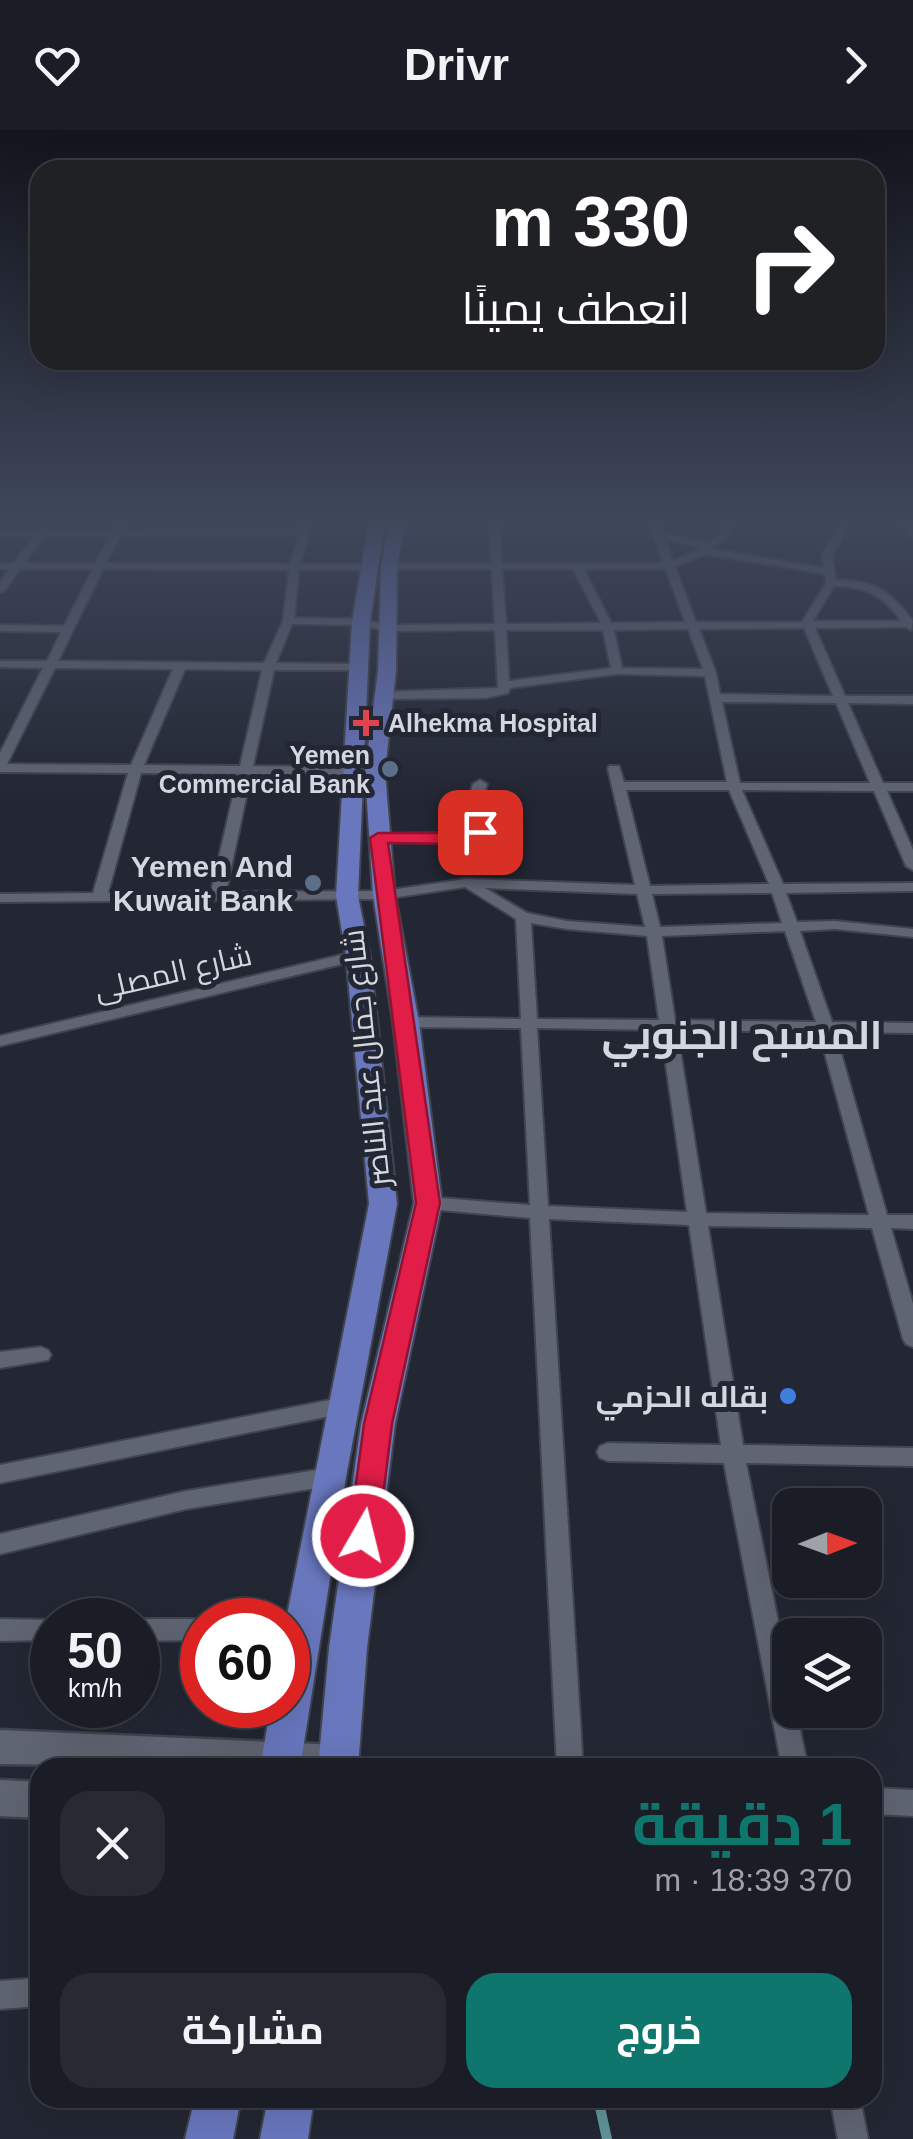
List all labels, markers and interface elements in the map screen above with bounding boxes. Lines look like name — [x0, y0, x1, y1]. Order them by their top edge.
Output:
icon: heart — [30, 38, 85, 93]
icon: forward — [828, 38, 883, 93]
text: Drivr — [404, 39, 509, 90]
text: 330 m — [492, 183, 690, 261]
icon: right — [725, 200, 855, 330]
text: انعطف يمينًا — [461, 283, 690, 334]
place label: Alhekma Hospital — [388, 709, 598, 737]
marker: Alhekma Hospital — [353, 710, 379, 736]
place label: Yemen Commercial Bank — [159, 741, 370, 798]
marker: Yemen Commercial Bank — [379, 758, 401, 780]
pin — [438, 790, 523, 875]
icon: arrive — [453, 805, 508, 860]
place label: Yemen And Kuwait Bank — [113, 850, 293, 917]
marker: Yemen And Kuwait Bank — [302, 872, 324, 894]
street label: شارع جمال عبد الناصر — [336, 928, 400, 1190]
street label: شارع المصلى — [91, 938, 256, 1010]
district label: المسبح الجنوبي — [602, 1013, 882, 1067]
place label: بقاله الحزمي — [596, 1380, 768, 1421]
marker: بقاله الحزمي — [777, 1385, 799, 1407]
position arrow — [311, 1484, 415, 1588]
north arrow — [772, 1488, 882, 1598]
map controls — [772, 1488, 882, 1728]
speed limit sign: 60 — [180, 1598, 310, 1728]
button: layers — [772, 1618, 882, 1728]
text: 50 — [67, 1623, 123, 1679]
text: km/h — [68, 1674, 122, 1702]
button: close — [60, 1791, 165, 1896]
text: 1 دقيقة — [632, 1791, 852, 1858]
text: 370 m · 18:39 — [655, 1862, 852, 1898]
button: مشاركة — [60, 1973, 446, 2088]
button: خروج — [466, 1973, 852, 2088]

